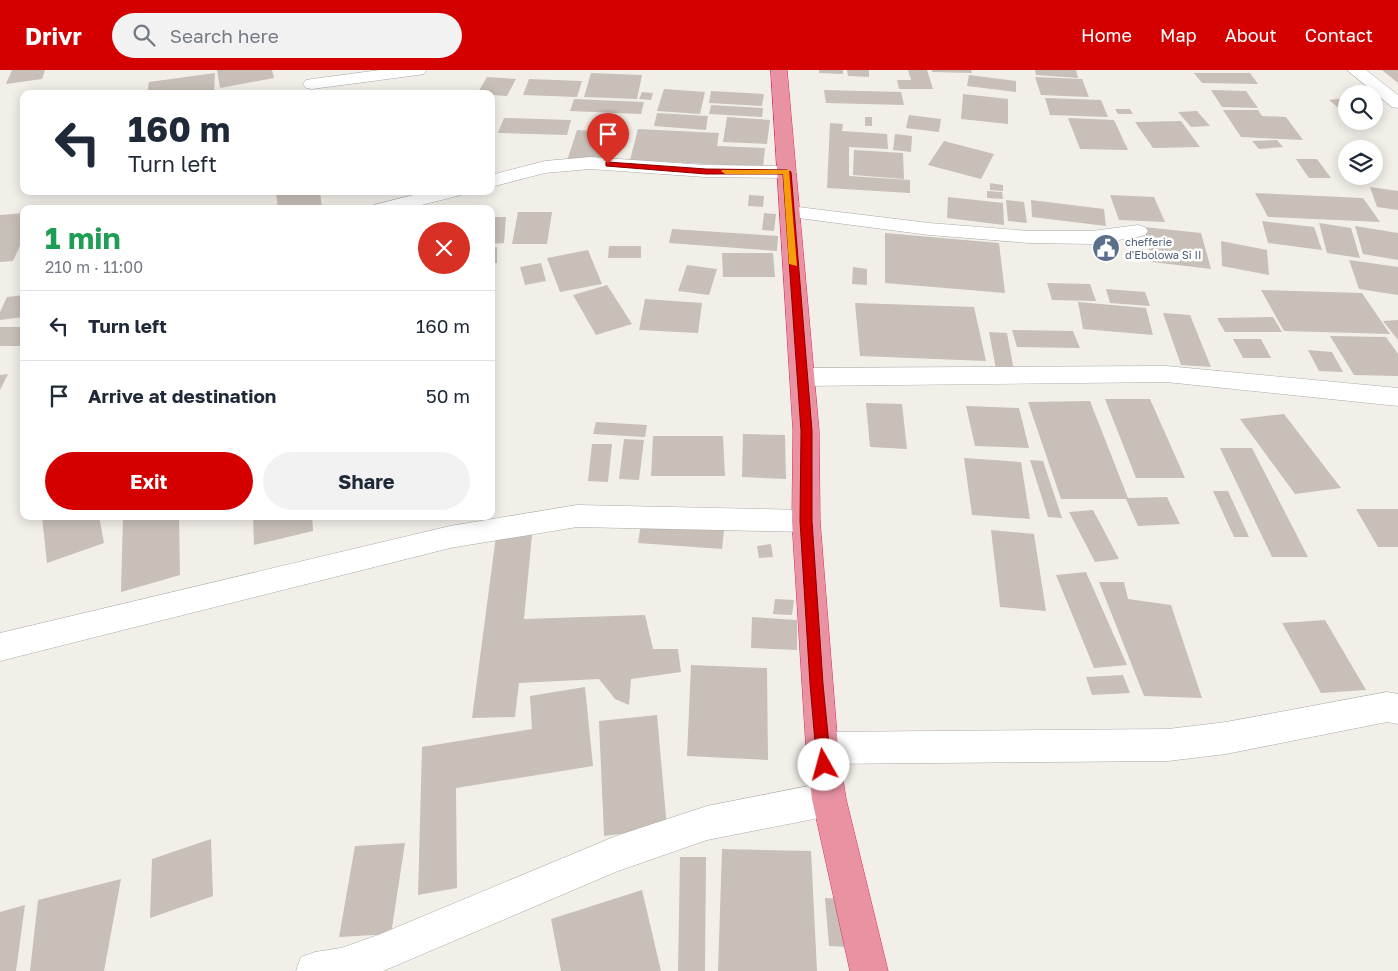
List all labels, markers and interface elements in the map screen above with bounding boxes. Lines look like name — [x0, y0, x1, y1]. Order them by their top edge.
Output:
search box — [112, 13, 462, 58]
text: Drivr — [25, 21, 82, 50]
icon: search — [130, 21, 158, 49]
text: Search here — [170, 24, 279, 47]
text: Home — [1081, 24, 1132, 46]
text: Map — [1160, 24, 1197, 46]
text: About — [1225, 24, 1277, 46]
text: Contact — [1305, 24, 1373, 46]
map controls — [1338, 85, 1383, 185]
button: search — [1338, 85, 1383, 130]
text: 160 m — [128, 108, 230, 150]
icon: left — [45, 110, 110, 175]
pin — [587, 113, 629, 164]
icon: arrive — [594, 120, 622, 148]
button: layers — [1338, 140, 1383, 185]
text: Turn left — [128, 150, 217, 177]
text: 1 min — [45, 220, 121, 256]
button: close — [418, 222, 470, 274]
public building icon: chefferie d'Ebolowa Si II — [1091, 233, 1121, 263]
place label: chefferie d'Ebolowa Si II — [1125, 235, 1201, 261]
text: 210 m · 11:00 — [45, 257, 143, 277]
icon: left — [45, 312, 73, 340]
text: Turn left — [88, 314, 167, 337]
text: 160 m — [416, 314, 470, 337]
icon: arrive — [45, 382, 73, 410]
text: Arrive at destination — [88, 384, 276, 407]
text: 50 m — [426, 384, 470, 407]
button: Exit — [45, 452, 253, 510]
button: Share — [263, 452, 470, 510]
position arrow — [797, 738, 849, 790]

